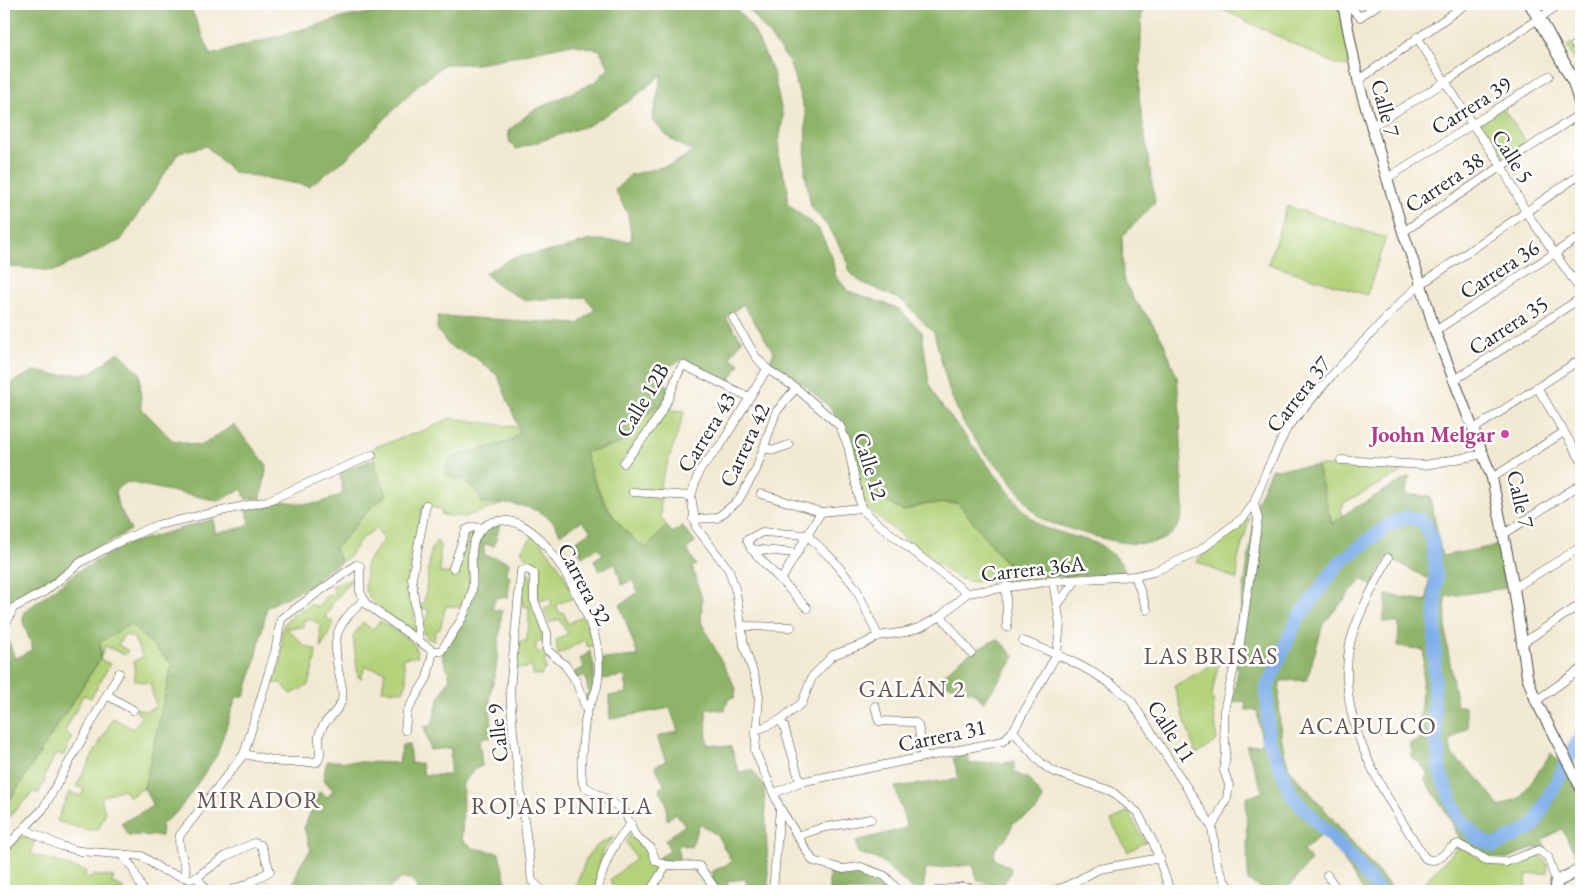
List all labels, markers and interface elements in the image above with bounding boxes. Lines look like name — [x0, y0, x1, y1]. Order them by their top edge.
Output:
street label: Carrera 39 — [1426, 69, 1517, 141]
street label: Calle 7 — [1364, 76, 1407, 141]
street label: Calle 5 — [1485, 124, 1540, 189]
street label: Carrera 38 — [1399, 145, 1489, 219]
street label: Carrera 36 — [1454, 233, 1545, 306]
street label: Carrera 35 — [1463, 289, 1554, 362]
street label: Carrera 37 — [1259, 350, 1338, 438]
street label: Calle 12B — [609, 358, 676, 443]
street label: Carrera 43 — [670, 387, 742, 478]
street label: Carrera 42 — [712, 398, 777, 492]
place label: Joohn Melgar — [1368, 420, 1496, 449]
marker: Joohn Melgar — [1499, 428, 1511, 440]
street label: Calle 12 — [847, 429, 895, 504]
street label: Calle 7 — [1500, 467, 1541, 531]
street label: Carrera 32 — [551, 538, 619, 631]
street label: Carrera 36A — [980, 549, 1087, 588]
district label: LAS BRISAS — [1144, 640, 1278, 671]
district label: GALÁN 2 — [858, 673, 966, 704]
street label: Calle 11 — [1141, 694, 1203, 768]
street label: Calle 9 — [480, 702, 515, 764]
district label: ACAPULCO — [1298, 710, 1437, 741]
street label: Carrera 31 — [895, 712, 989, 759]
district label: MIRADOR — [197, 784, 321, 815]
district label: ROJAS PINILLA — [471, 790, 653, 821]

